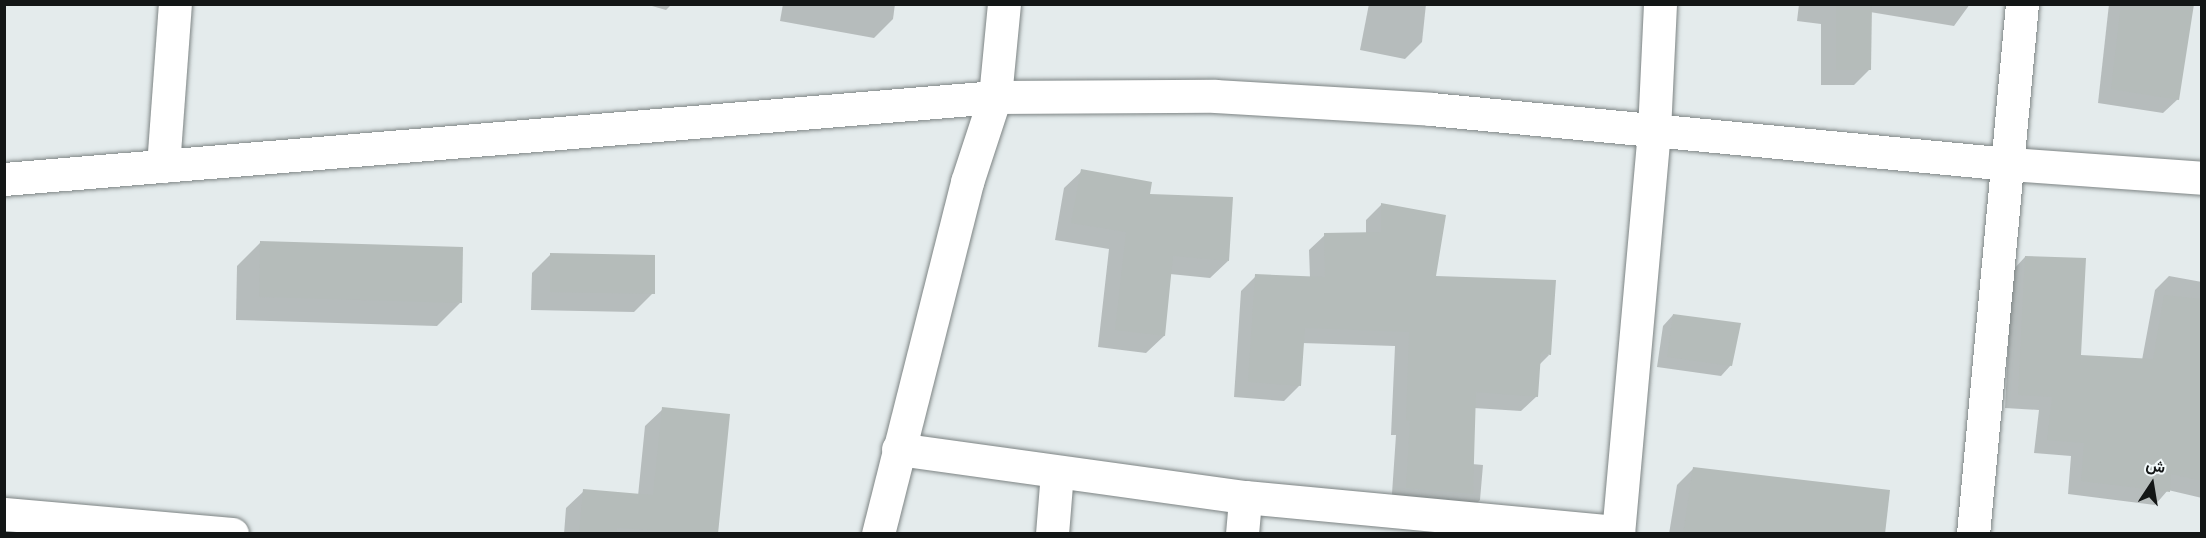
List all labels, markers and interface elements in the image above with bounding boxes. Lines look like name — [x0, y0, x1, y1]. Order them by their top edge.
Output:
north arrow — [2122, 454, 2182, 514]
text: ش — [2144, 455, 2167, 478]

